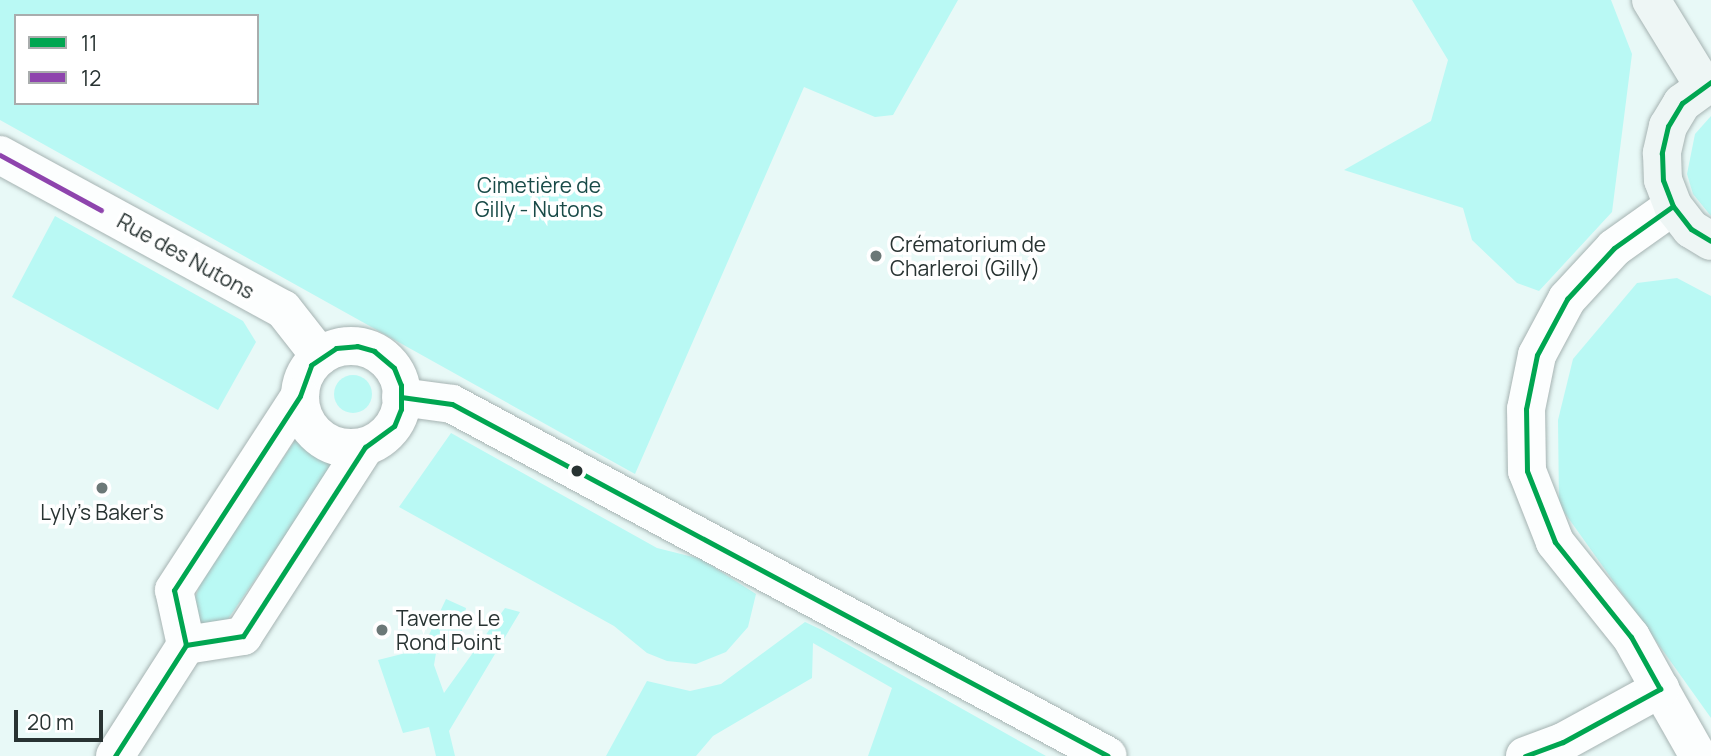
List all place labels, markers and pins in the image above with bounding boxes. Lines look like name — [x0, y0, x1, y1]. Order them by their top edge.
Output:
place label: Crématorium de Charleroi (Gilly) — [890, 231, 1046, 281]
marker: Crématorium de Charleroi (Gilly) — [868, 248, 884, 264]
unlabelled marker — [570, 464, 584, 478]
marker: Lyly's Baker's — [94, 480, 110, 496]
place label: Lyly's Baker's — [40, 499, 164, 525]
place label: Taverne Le Rond Point — [396, 605, 502, 655]
marker: Taverne Le Rond Point — [374, 622, 390, 638]

